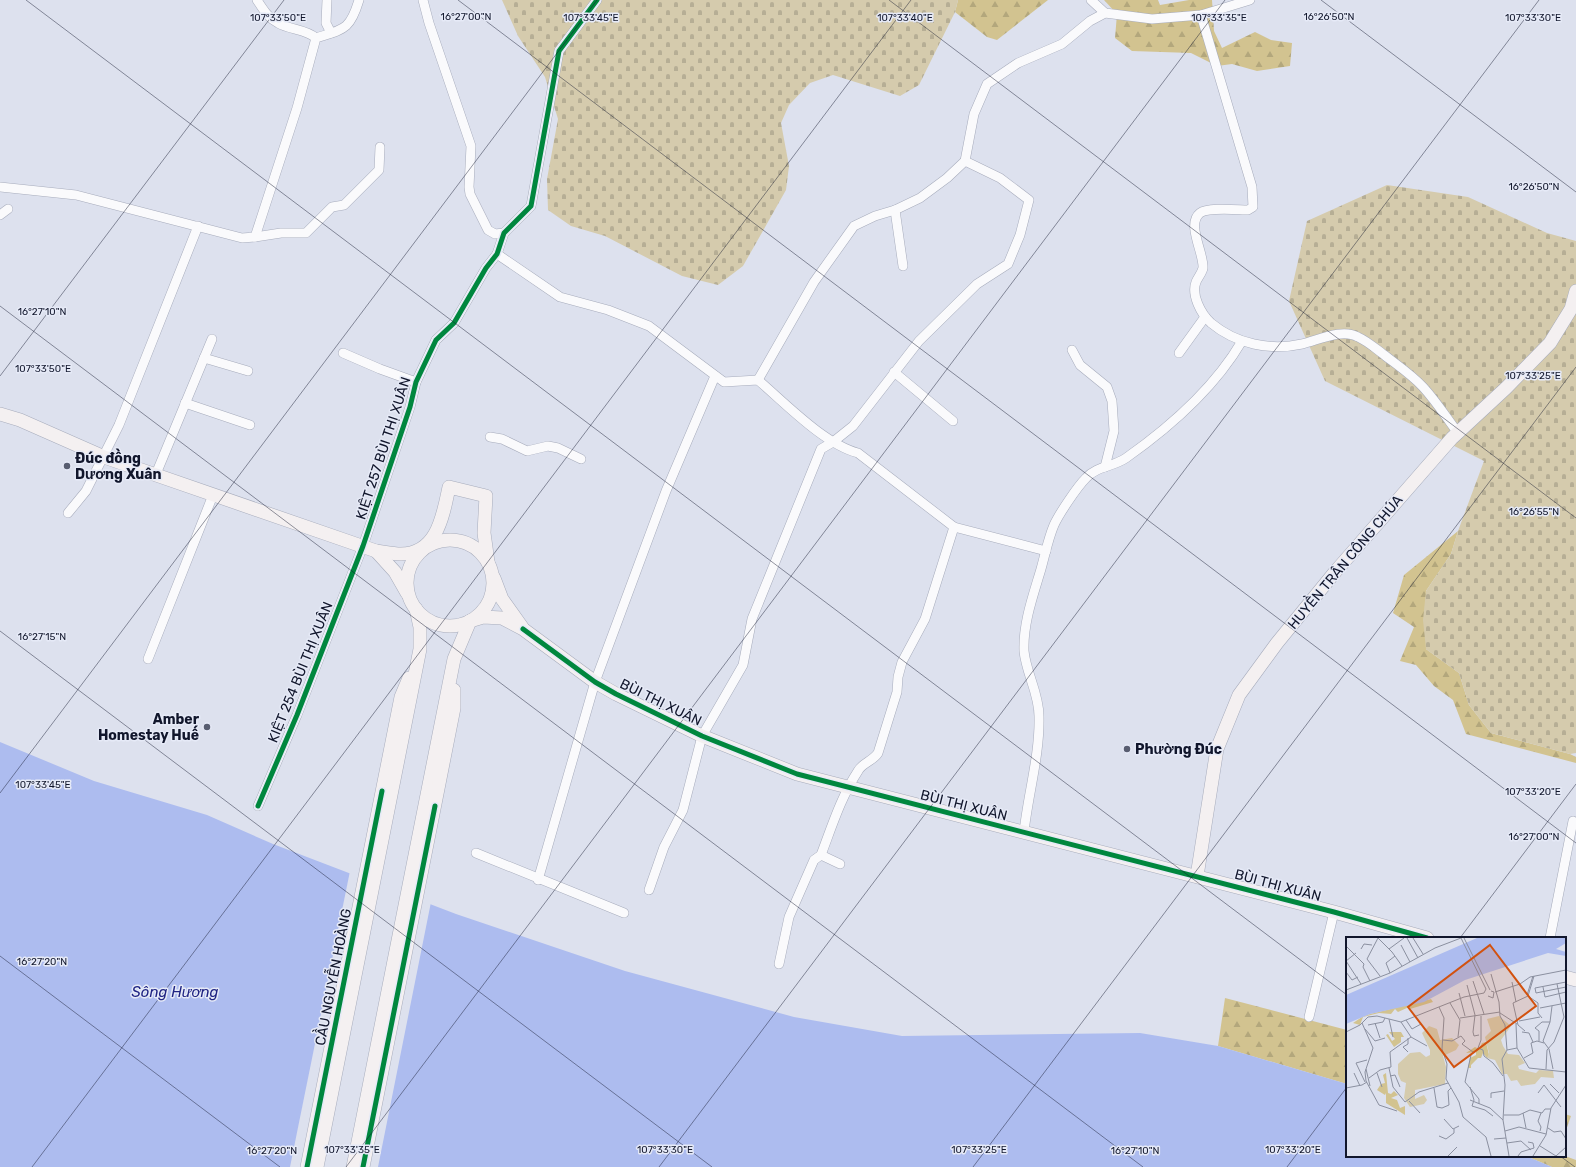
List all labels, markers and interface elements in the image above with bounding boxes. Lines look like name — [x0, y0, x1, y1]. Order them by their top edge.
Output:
text: 16°27'00"N — [441, 11, 491, 23]
text: 16°26'50"N — [1304, 11, 1354, 23]
text: 107°33'50"E — [250, 12, 306, 24]
text: 107°33'45"E — [563, 12, 619, 24]
text: 107°33'40"E — [877, 12, 933, 24]
text: 107°33'35"E — [1191, 12, 1247, 24]
text: 107°33'30"E — [1505, 12, 1561, 24]
text: 16°26'50"N — [1509, 181, 1559, 193]
text: 16°27'10"N — [18, 306, 66, 318]
text: 107°33'50"E — [15, 363, 71, 375]
text: 107°33'25"E — [1505, 370, 1561, 382]
street label: KIỆT 257 BÙI THỊ XUÂN — [351, 374, 415, 522]
place label: Đúc đồng Dương Xuân — [75, 448, 162, 483]
marker: Đúc đồng Dương Xuân — [62, 461, 72, 471]
street label: HUYỀN TRÂN CÔNG CHÚA — [1282, 490, 1407, 633]
text: 16°26'55"N — [1509, 506, 1559, 518]
street label: KIỆT 254 BÙI THỊ XUÂN — [263, 599, 337, 745]
text: 16°27'15"N — [18, 631, 66, 643]
street label: BÙI THỊ XUÂN — [617, 674, 705, 730]
place label: Amber Homestay Huế — [98, 711, 200, 744]
marker: Amber Homestay Huế — [202, 722, 212, 732]
place label: Phường Đúc — [1135, 741, 1222, 758]
marker: Phường Đúc — [1122, 744, 1132, 754]
text: 107°33'45"E — [15, 779, 71, 791]
street label: BÙI THỊ XUÂN — [919, 785, 1009, 825]
text: 107°33'20"E — [1505, 786, 1561, 798]
text: 16°27'00"N — [1509, 831, 1559, 843]
street label: BÙI THỊ XUÂN — [1233, 865, 1323, 905]
street label: CẦU NGUYỄN HOÀNG — [309, 907, 355, 1047]
inset map — [1346, 937, 1566, 1157]
text: 16°27'20"N — [17, 956, 67, 968]
water label: Sông Hương — [132, 983, 219, 1001]
text: 107°33'35"E — [324, 1144, 380, 1156]
text: 107°33'30"E — [637, 1144, 693, 1156]
text: 107°33'25"E — [951, 1144, 1007, 1156]
text: 107°33'20"E — [1265, 1144, 1321, 1156]
text: 16°27'20"N — [247, 1145, 297, 1157]
text: 16°27'10"N — [1111, 1145, 1159, 1157]

